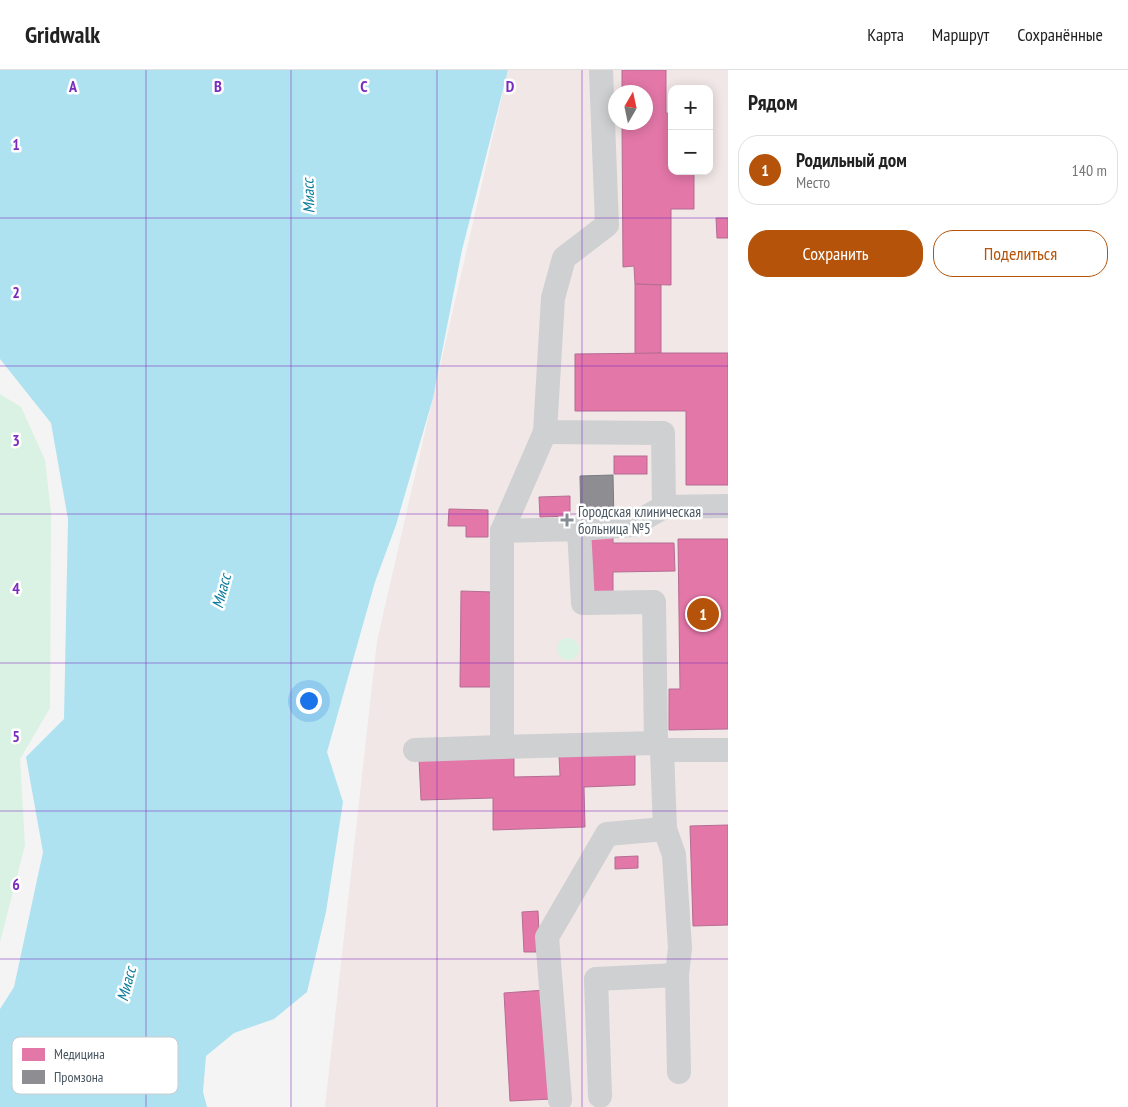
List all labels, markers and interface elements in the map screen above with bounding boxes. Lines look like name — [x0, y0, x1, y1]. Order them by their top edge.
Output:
text: Gridwalk — [25, 19, 100, 50]
text: Карта — [867, 23, 904, 46]
text: Маршрут — [932, 23, 989, 46]
text: Сохранённые — [1017, 23, 1103, 46]
text: A — [68, 76, 78, 96]
text: B — [214, 76, 222, 96]
text: C — [360, 76, 368, 96]
text: D — [506, 76, 515, 96]
north arrow — [608, 85, 653, 130]
map controls — [668, 85, 713, 175]
button: + — [668, 85, 713, 130]
text: Рядом — [748, 89, 798, 116]
button: − — [668, 130, 713, 175]
text: 1 — [12, 134, 20, 154]
text: Родильный дом — [796, 148, 907, 172]
text: 1 — [761, 160, 769, 180]
text: 140 m — [1072, 160, 1107, 180]
text: Место — [796, 172, 830, 192]
water label: Миасс — [297, 176, 319, 214]
button: Сохранить — [748, 230, 923, 277]
button: Поделиться — [933, 230, 1108, 277]
text: 2 — [12, 282, 20, 302]
text: 3 — [12, 430, 20, 450]
place label: Городская клиническая больница №5 — [578, 502, 701, 538]
marker: Городская клиническая больница №5 — [560, 513, 574, 527]
water label: Миасс — [207, 569, 235, 610]
text: 4 — [12, 578, 20, 598]
pin: 1 — [687, 595, 719, 633]
your location — [296, 688, 322, 714]
text: 5 — [12, 726, 20, 746]
text: 6 — [12, 874, 20, 894]
water label: Миасс — [112, 962, 140, 1003]
legend — [12, 1037, 178, 1094]
text: Медицина — [54, 1045, 105, 1063]
text: Промзона — [54, 1068, 103, 1086]

